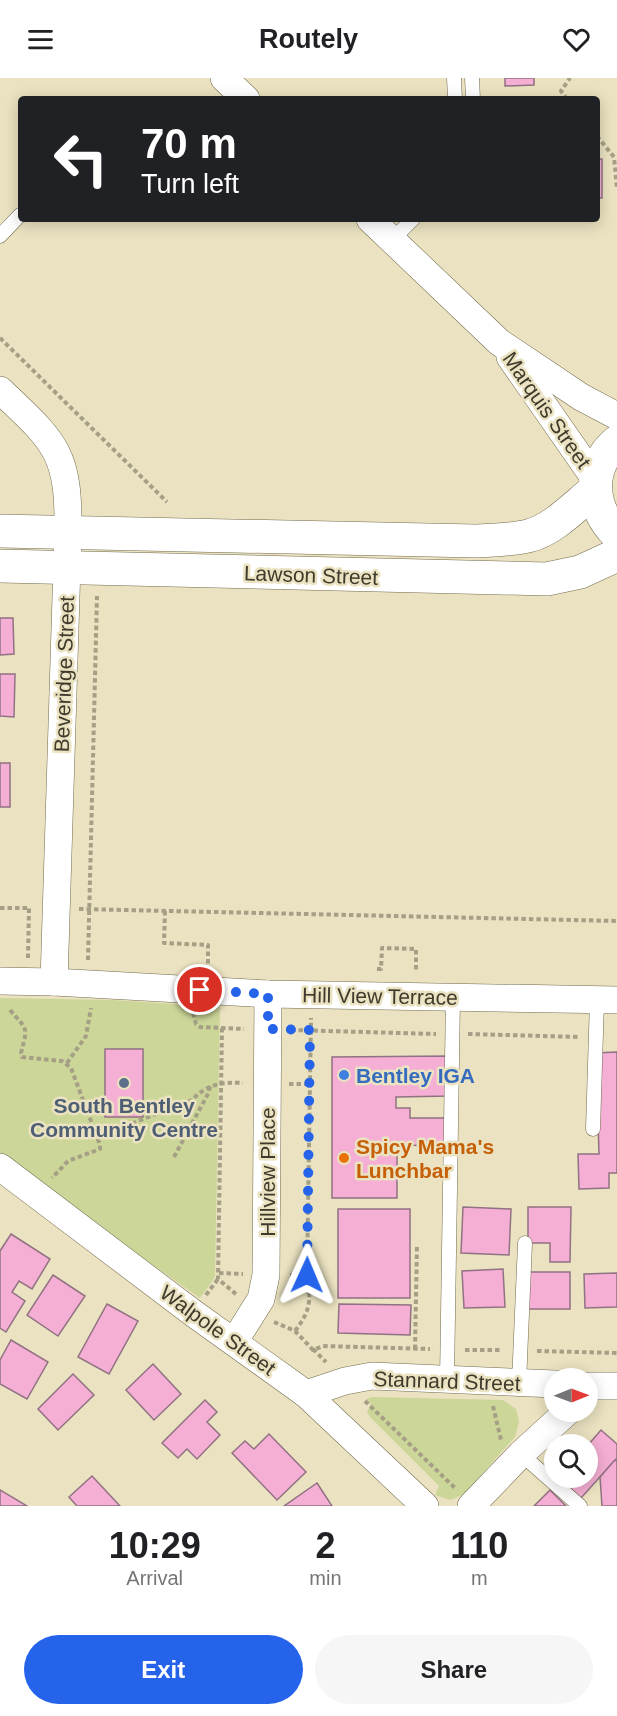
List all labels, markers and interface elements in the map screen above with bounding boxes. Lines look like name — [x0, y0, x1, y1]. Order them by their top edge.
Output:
icon: menu — [24, 23, 57, 56]
icon: heart — [560, 23, 593, 56]
text: Routely — [259, 24, 358, 54]
icon: left — [42, 120, 120, 198]
text: 70 m — [141, 120, 237, 167]
text: Turn left — [141, 169, 239, 199]
street label: Marquis Street — [498, 347, 596, 473]
street label: Lawson Street — [244, 561, 379, 589]
street label: Beveridge Street — [50, 595, 78, 753]
pin — [174, 964, 225, 1015]
icon: arrive — [183, 973, 216, 1006]
street label: Hill View Terrace — [302, 983, 458, 1009]
place label: Bentley IGA — [356, 1064, 475, 1087]
marker: Bentley IGA — [337, 1068, 351, 1082]
marker: South Bentley Community Centre — [117, 1076, 131, 1090]
place label: South Bentley Community Centre — [30, 1094, 218, 1141]
street label: Hillview Place — [256, 1107, 279, 1237]
place label: Spicy Mama's Lunchbar — [356, 1135, 494, 1182]
marker: Spicy Mama's Lunchbar — [337, 1151, 351, 1165]
position arrow — [275, 1243, 339, 1307]
street label: Walpole Street — [156, 1280, 280, 1380]
street label: Stannard Street — [373, 1367, 521, 1395]
north arrow — [544, 1368, 598, 1422]
map controls — [544, 1368, 598, 1488]
button: search — [544, 1434, 598, 1488]
text: 10:29 — [109, 1525, 201, 1566]
text: 2 — [315, 1525, 335, 1566]
text: 110 — [450, 1525, 508, 1566]
text: Arrival — [126, 1567, 183, 1589]
text: min — [309, 1567, 342, 1589]
text: m — [471, 1567, 488, 1589]
button: Exit — [24, 1635, 303, 1704]
button: Share — [315, 1635, 593, 1704]

